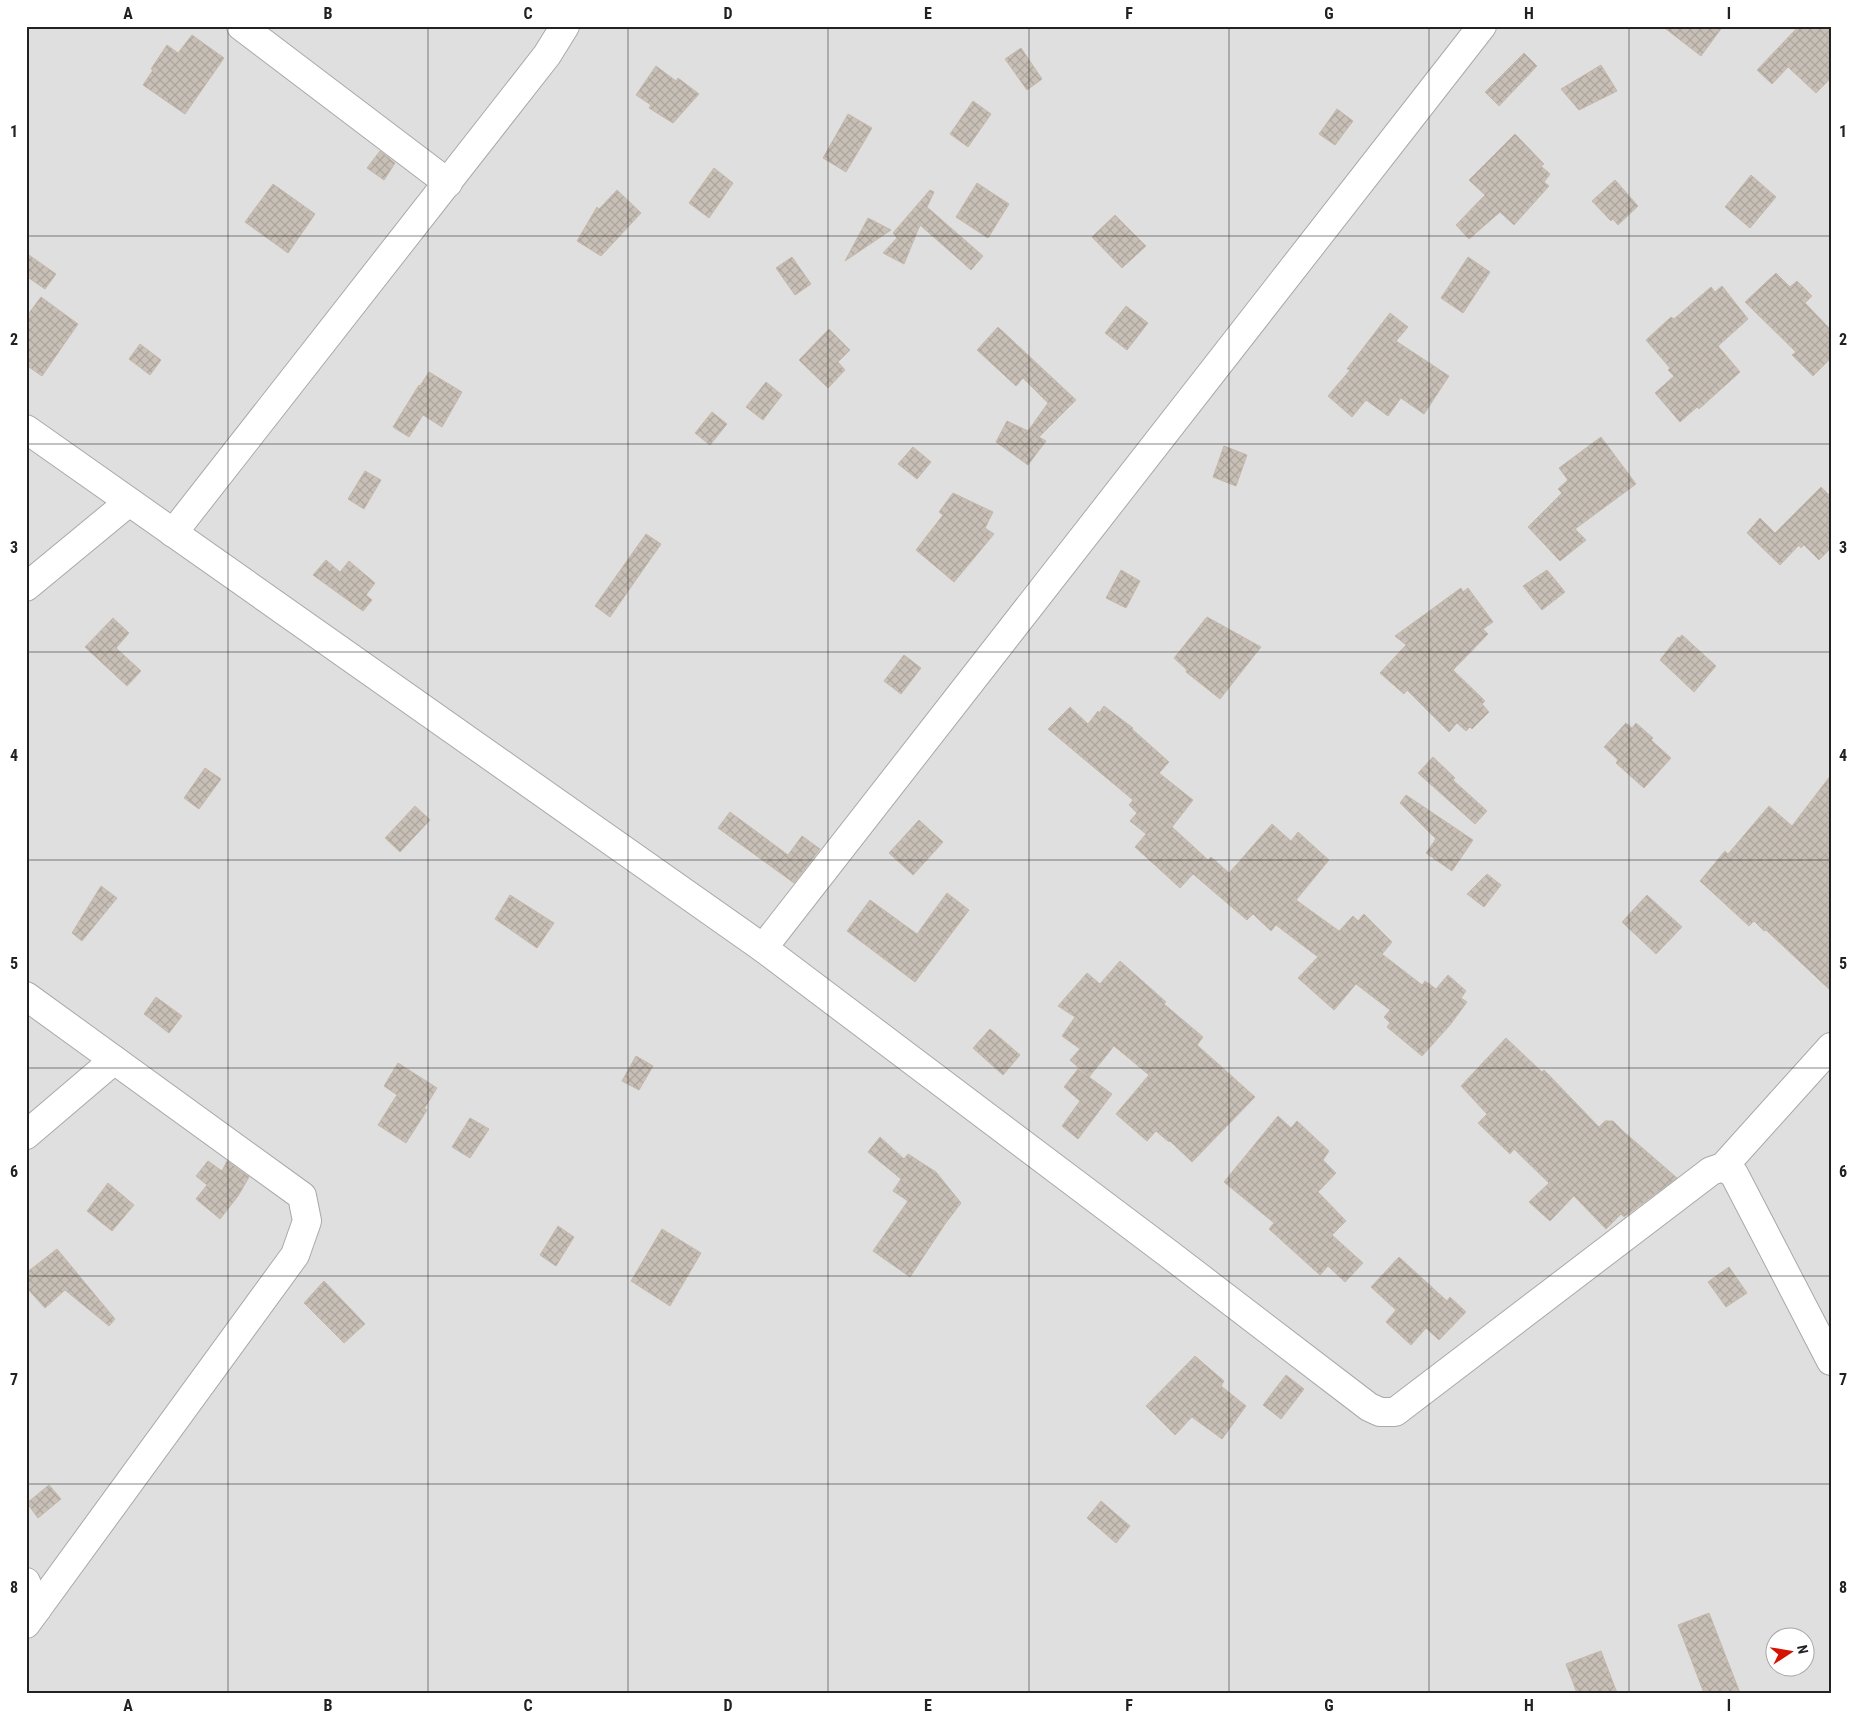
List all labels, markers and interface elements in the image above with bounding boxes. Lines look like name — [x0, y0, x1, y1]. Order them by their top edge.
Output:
text: A — [123, 4, 133, 23]
text: B — [324, 4, 333, 23]
text: C — [523, 4, 533, 23]
text: D — [723, 4, 733, 23]
text: E — [924, 4, 932, 23]
text: F — [1125, 4, 1133, 23]
text: G — [1324, 4, 1334, 23]
text: H — [1524, 4, 1534, 23]
text: I — [1727, 4, 1731, 23]
text: 1 — [10, 122, 18, 141]
text: 1 — [1839, 122, 1847, 141]
text: 2 — [10, 330, 18, 349]
text: 2 — [1839, 330, 1847, 349]
text: 3 — [10, 538, 18, 557]
text: 3 — [1839, 538, 1847, 557]
text: 4 — [10, 746, 18, 765]
text: 4 — [1839, 746, 1847, 765]
text: 5 — [10, 954, 18, 973]
text: 5 — [1839, 954, 1847, 973]
text: 6 — [10, 1162, 18, 1181]
text: 6 — [1839, 1162, 1847, 1181]
text: 7 — [10, 1370, 18, 1389]
text: 7 — [1839, 1370, 1847, 1389]
text: 8 — [10, 1578, 18, 1597]
text: 8 — [1839, 1578, 1847, 1597]
north arrow — [1764, 1626, 1814, 1676]
text: N — [1794, 1643, 1811, 1655]
text: A — [123, 1696, 133, 1715]
text: B — [324, 1696, 333, 1715]
text: C — [523, 1696, 533, 1715]
text: D — [723, 1696, 733, 1715]
text: E — [924, 1696, 932, 1715]
text: F — [1125, 1696, 1133, 1715]
text: G — [1324, 1696, 1334, 1715]
text: H — [1524, 1696, 1534, 1715]
text: I — [1727, 1696, 1731, 1715]

